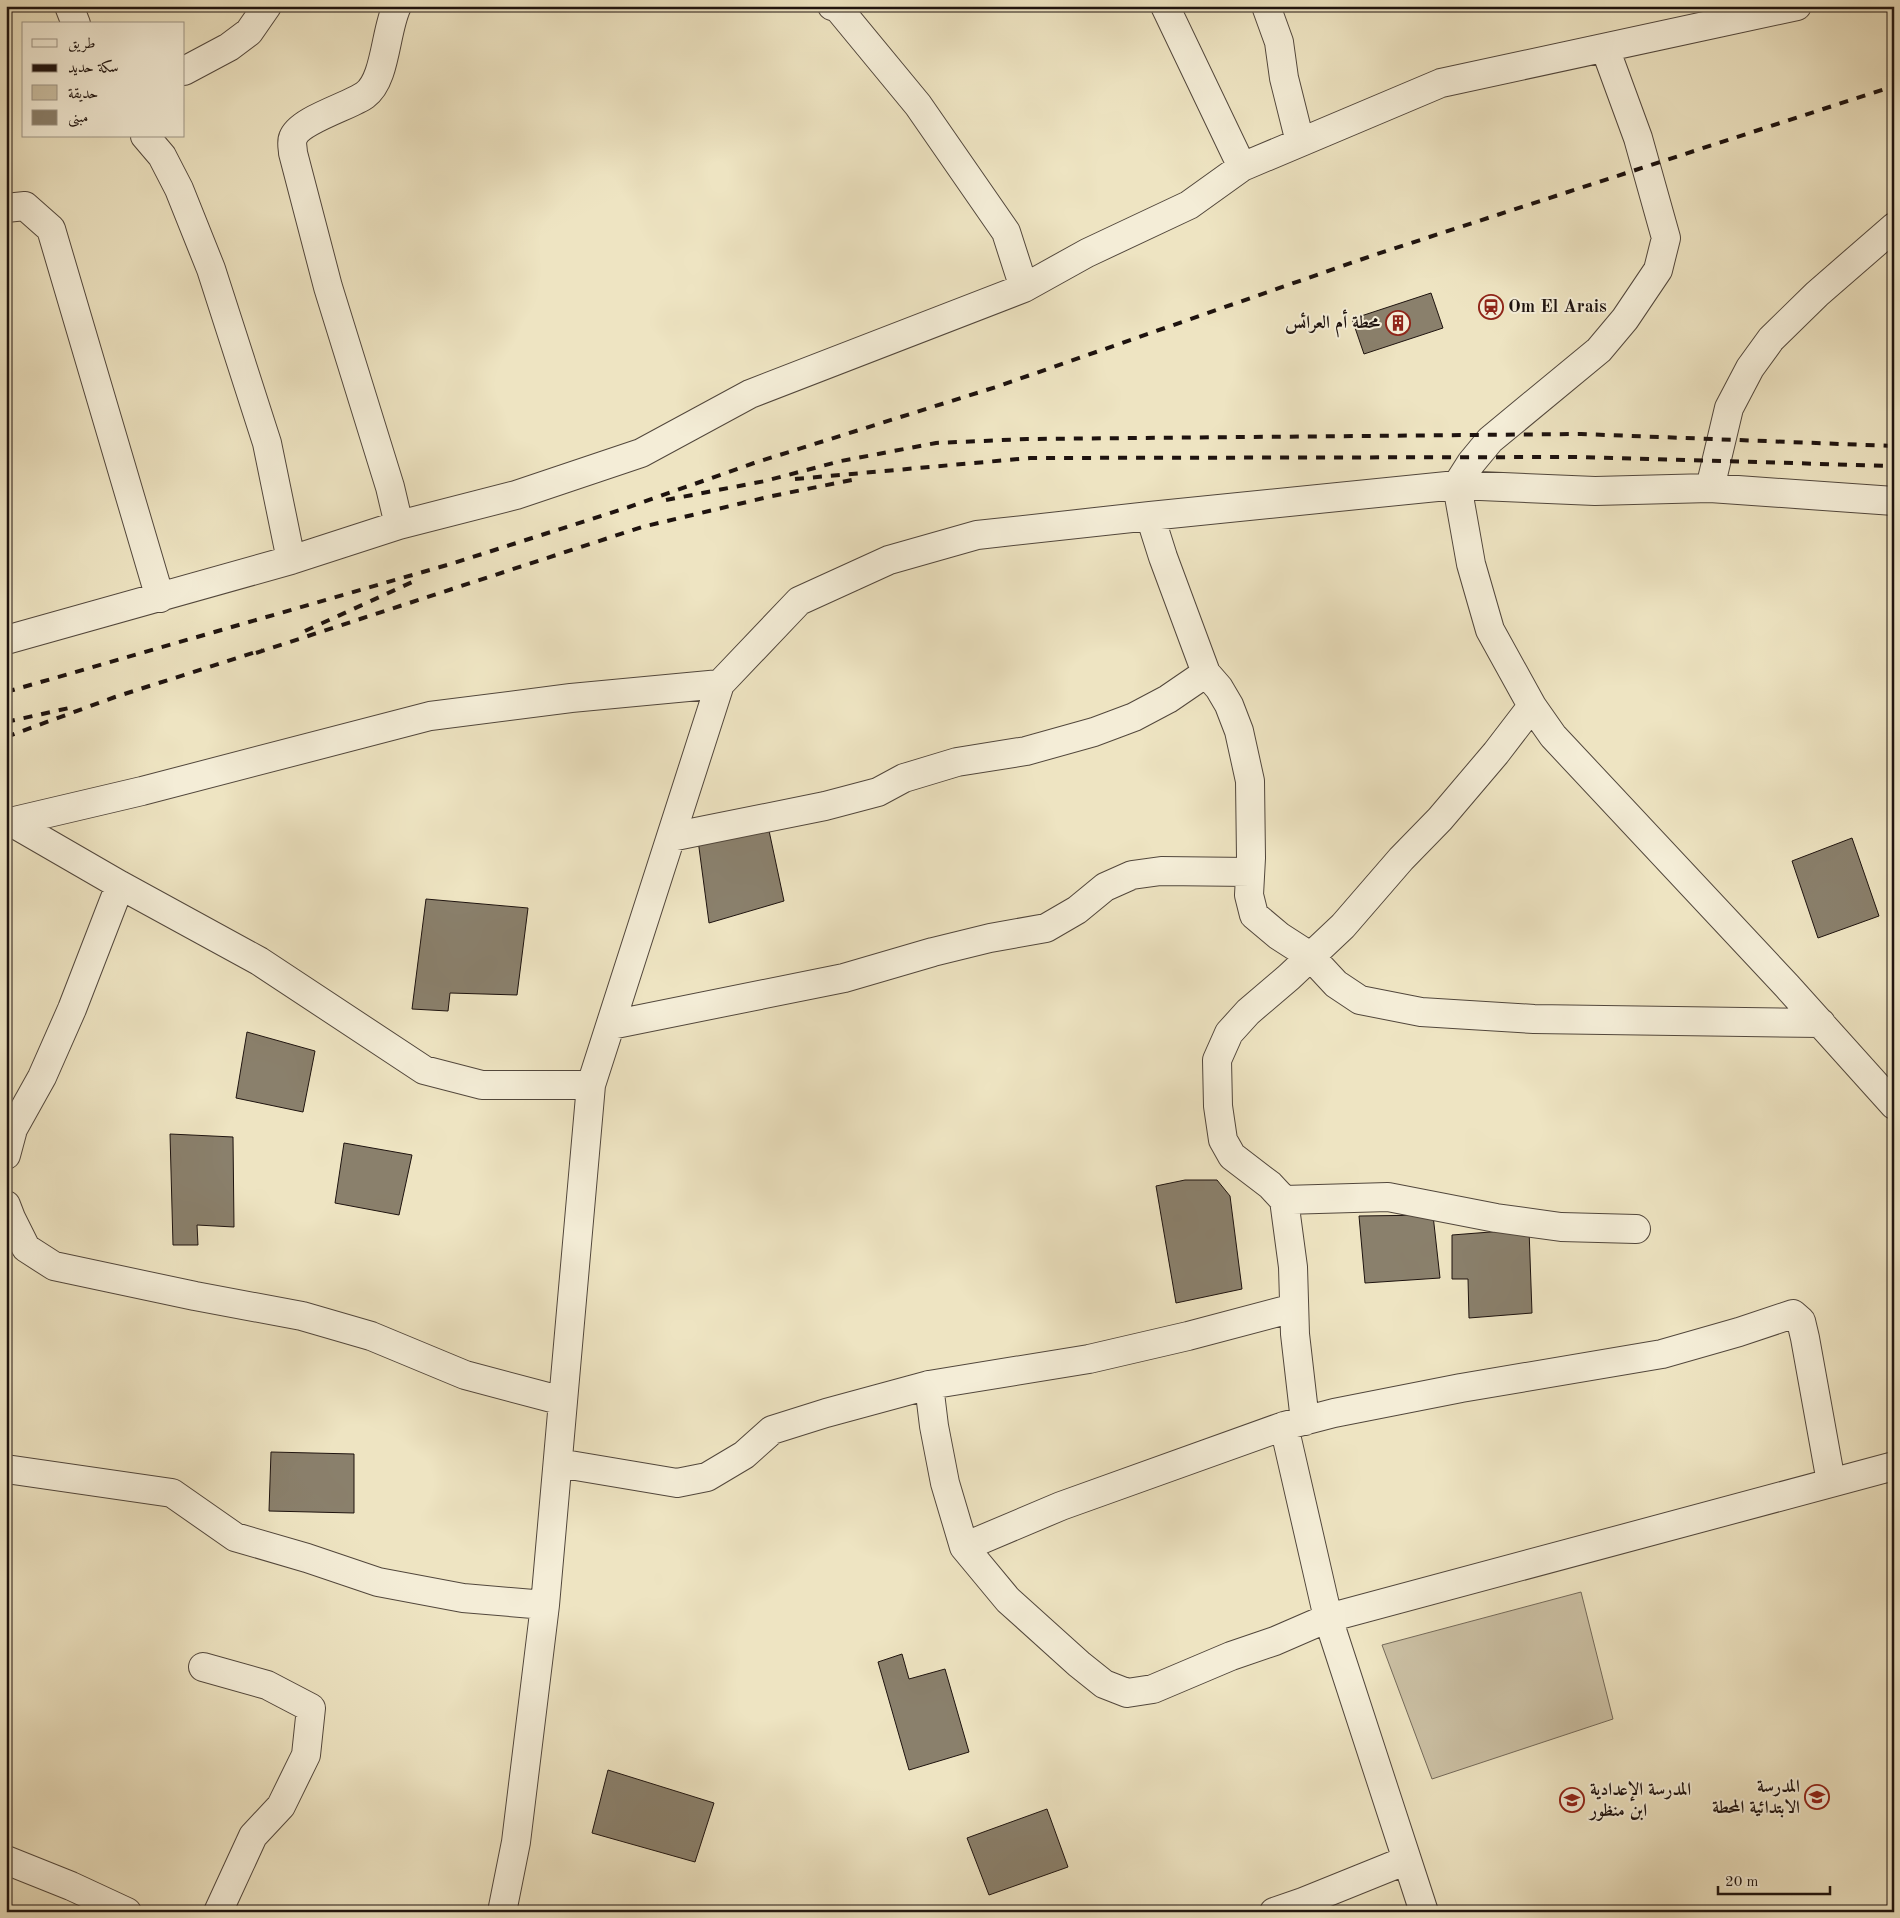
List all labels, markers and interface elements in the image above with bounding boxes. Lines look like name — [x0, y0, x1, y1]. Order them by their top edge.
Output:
legend — [22, 22, 185, 138]
text: طريق — [68, 37, 95, 53]
text: سكة حديد — [68, 59, 119, 76]
text: حديقة — [68, 87, 98, 102]
text: مبنى — [68, 111, 88, 128]
station icon: Om El Arais — [1478, 294, 1504, 320]
place label: Om El Arais — [1508, 298, 1607, 316]
place label: محطة أم العرائس — [1285, 309, 1381, 338]
building icon: محطة أم العرائس — [1385, 310, 1411, 336]
place label: المدرسة الابتدائية المحطة — [1712, 1778, 1800, 1818]
place label: المدرسة الإعدادية ابن منظور — [1588, 1780, 1691, 1821]
school or university icon: المدرسة الابتدائية المحطة — [1804, 1784, 1830, 1810]
school or university icon: المدرسة الإعدادية ابن منظور — [1559, 1787, 1585, 1813]
scale bar — [1718, 1863, 1830, 1895]
text: 20 m — [1725, 1875, 1759, 1890]

